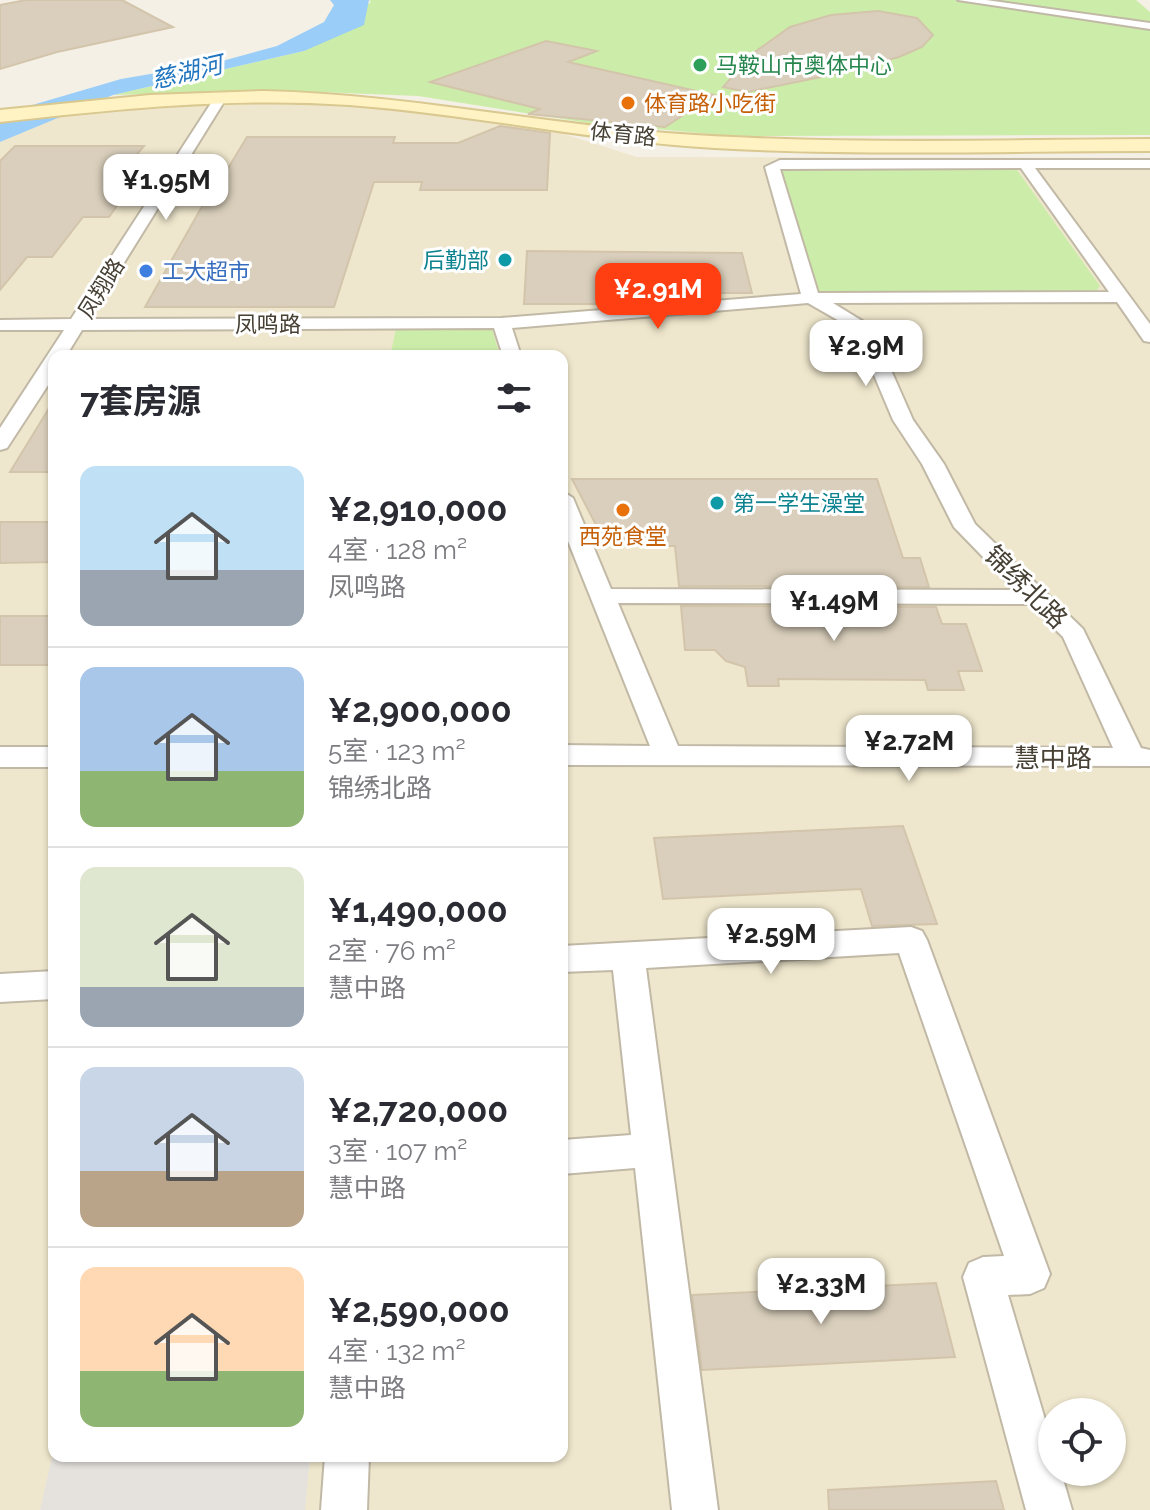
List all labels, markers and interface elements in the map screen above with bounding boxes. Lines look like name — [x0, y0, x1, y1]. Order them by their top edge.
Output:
water label: 慈湖河 — [149, 49, 229, 94]
place label: 马鞍山市奥体中心 — [716, 52, 892, 78]
marker: 马鞍山市奥体中心 — [691, 56, 709, 74]
place label: 体育路小吃街 — [644, 90, 776, 116]
marker: 体育路小吃街 — [619, 94, 637, 112]
street label: 体育路 — [589, 118, 657, 150]
pin: ¥1.95M — [101, 154, 231, 222]
text: ¥1.95M — [121, 165, 211, 195]
place label: 后勤部 — [423, 247, 489, 273]
marker: 后勤部 — [496, 251, 514, 269]
street label: 凤翔路 — [72, 253, 130, 323]
place label: 工大超市 — [162, 258, 250, 284]
marker: 工大超市 — [137, 262, 155, 280]
pin: ¥2.91M — [593, 263, 723, 331]
text: ¥2.91M — [613, 274, 703, 304]
street label: 凤鸣路 — [235, 311, 301, 337]
pin: ¥2.9M — [810, 320, 922, 388]
text: ¥2.9M — [828, 331, 904, 361]
icon: filters — [492, 376, 536, 420]
text: 7套房源 — [80, 381, 201, 421]
text: ¥2,910,000 — [328, 489, 508, 529]
place label: 第一学生澡堂 — [733, 490, 865, 516]
marker: 第一学生澡堂 — [708, 494, 726, 512]
icon: home — [144, 498, 240, 594]
marker: 西苑食堂 — [614, 501, 632, 519]
place label: 西苑食堂 — [579, 523, 667, 549]
text: 4室 · 128 m² — [328, 535, 467, 565]
street label: 锦绣北路 — [979, 540, 1073, 634]
text: 凤鸣路 — [328, 572, 406, 602]
pin: ¥1.49M — [769, 575, 899, 643]
text: ¥1.49M — [789, 586, 879, 616]
text: ¥2,900,000 — [328, 690, 512, 730]
icon: home — [144, 699, 240, 795]
pin: ¥2.72M — [844, 715, 974, 783]
text: ¥2.72M — [864, 726, 954, 756]
text: 5室 · 123 m² — [328, 736, 466, 766]
street label: 慧中路 — [1014, 743, 1092, 773]
text: 锦绣北路 — [328, 773, 432, 803]
text: ¥1,490,000 — [328, 890, 508, 930]
icon: home — [144, 899, 240, 995]
pin: ¥2.59M — [706, 908, 836, 976]
text: ¥2.59M — [725, 919, 817, 949]
text: 2室 · 76 m² — [328, 936, 456, 966]
text: 慧中路 — [328, 973, 406, 1003]
text: ¥2,720,000 — [328, 1090, 508, 1130]
icon: home — [144, 1099, 240, 1195]
text: 3室 · 107 m² — [328, 1136, 467, 1166]
text: 慧中路 — [328, 1173, 406, 1203]
pin: ¥2.33M — [756, 1258, 886, 1326]
text: ¥2.33M — [776, 1269, 866, 1299]
text: ¥2,590,000 — [328, 1290, 510, 1330]
icon: home — [144, 1299, 240, 1395]
text: 4室 · 132 m² — [328, 1336, 466, 1366]
text: 慧中路 — [328, 1373, 406, 1403]
map controls — [1038, 1398, 1126, 1486]
button: locate — [1038, 1398, 1126, 1486]

